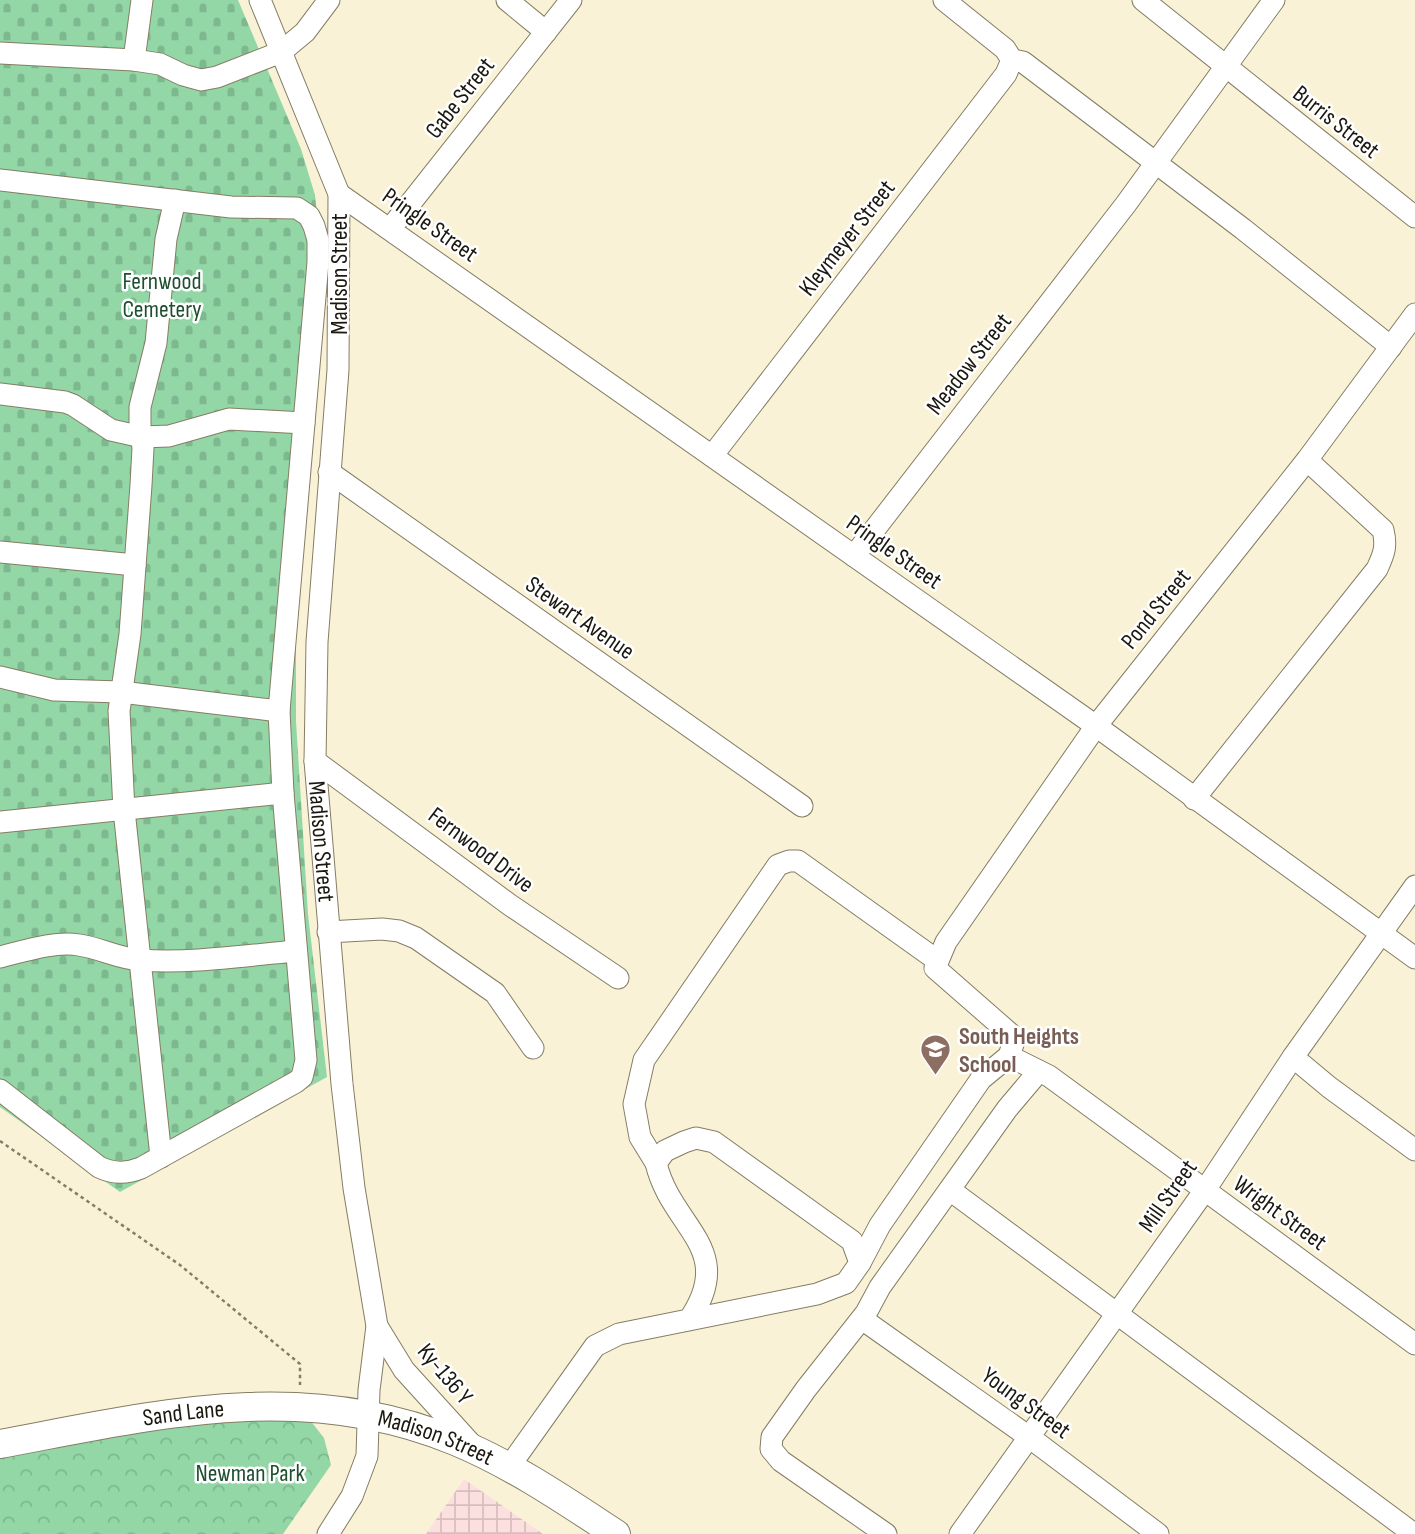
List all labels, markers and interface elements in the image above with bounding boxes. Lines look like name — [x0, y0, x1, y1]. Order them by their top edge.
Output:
street label: Gabe Street — [419, 52, 501, 144]
street label: Burris Street — [1287, 79, 1385, 165]
street label: Kleymeyer Street — [793, 174, 901, 302]
street label: Pringle Street — [377, 182, 483, 268]
street label: Madison Street — [325, 213, 354, 335]
park label: Fernwood Cemetery — [122, 267, 202, 324]
street label: Meadow Street — [920, 307, 1018, 421]
street label: Pringle Street — [841, 509, 947, 595]
street label: Pond Street — [1115, 563, 1197, 655]
street label: Stewart Avenue — [520, 570, 640, 666]
street label: Madison Street — [302, 780, 341, 903]
street label: Fernwood Drive — [423, 801, 539, 899]
place label: South Heights School — [959, 1022, 1079, 1079]
school or university icon: South Heights School — [919, 1033, 953, 1077]
street label: Mill Street — [1133, 1154, 1203, 1238]
street label: Wright Street — [1228, 1169, 1332, 1257]
street label: Ky-136 Y — [411, 1338, 479, 1410]
street label: Young Street — [976, 1361, 1076, 1445]
street label: Sand Lane — [141, 1394, 225, 1432]
street label: Madison Street — [375, 1403, 499, 1471]
park label: Newman Park — [195, 1459, 305, 1488]

